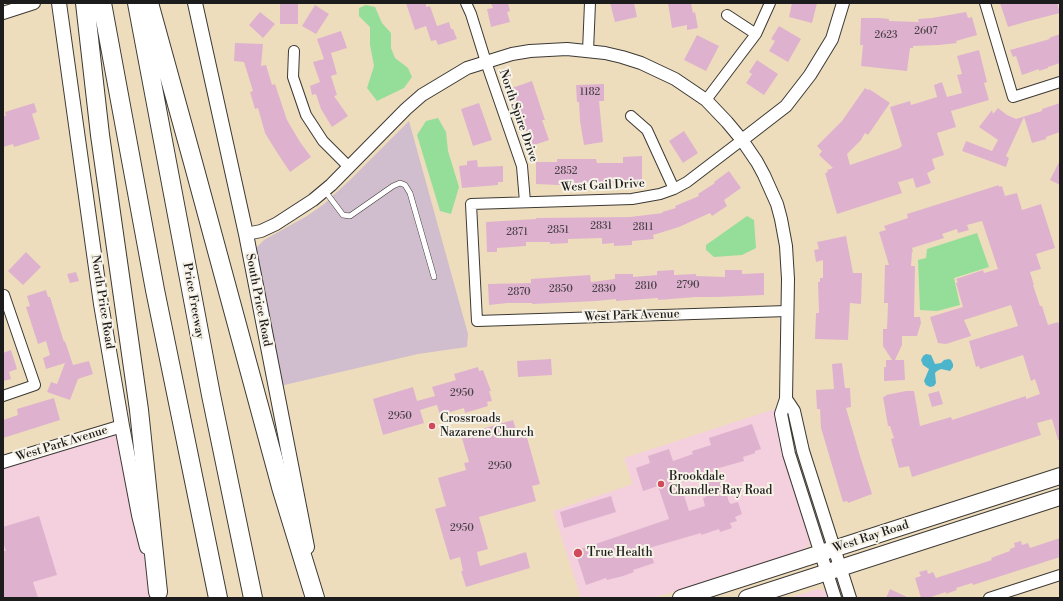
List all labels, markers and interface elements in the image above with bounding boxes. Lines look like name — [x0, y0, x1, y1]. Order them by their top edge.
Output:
house number: 2607 — [914, 26, 938, 38]
house number: 2623 — [875, 30, 897, 42]
street label: North Spire Drive — [495, 68, 541, 164]
house number: 1182 — [580, 87, 600, 99]
house number: 2852 — [554, 166, 578, 178]
street label: West Gail Drive — [561, 177, 645, 195]
house number: 2831 — [590, 221, 612, 233]
house number: 2811 — [633, 222, 653, 234]
house number: 2851 — [547, 225, 569, 237]
house number: 2871 — [506, 227, 528, 239]
street label: South Price Road — [242, 252, 274, 348]
street label: North Price Road — [87, 254, 117, 350]
street label: Price Freeway — [179, 262, 207, 340]
house number: 2790 — [676, 280, 700, 292]
house number: 2810 — [635, 281, 657, 293]
house number: 2850 — [549, 284, 573, 296]
house number: 2830 — [592, 284, 616, 296]
house number: 2870 — [507, 287, 531, 299]
street label: West Park Avenue — [584, 307, 680, 325]
house number: 2950 — [450, 388, 474, 400]
house number: 2950 — [388, 411, 412, 423]
place label: Crossroads Nazarene Church — [440, 412, 534, 440]
marker: Crossroads Nazarene Church — [427, 421, 437, 431]
street label: West Park Avenue — [14, 423, 110, 465]
house number: 2950 — [488, 461, 512, 473]
place label: Brookdale Chandler Ray Road — [669, 470, 772, 498]
marker: Brookdale Chandler Ray Road — [656, 479, 666, 489]
street label: West Ray Road — [831, 518, 911, 556]
house number: 2950 — [450, 523, 474, 535]
place label: True Health — [587, 546, 653, 560]
marker: True Health — [572, 547, 584, 559]

